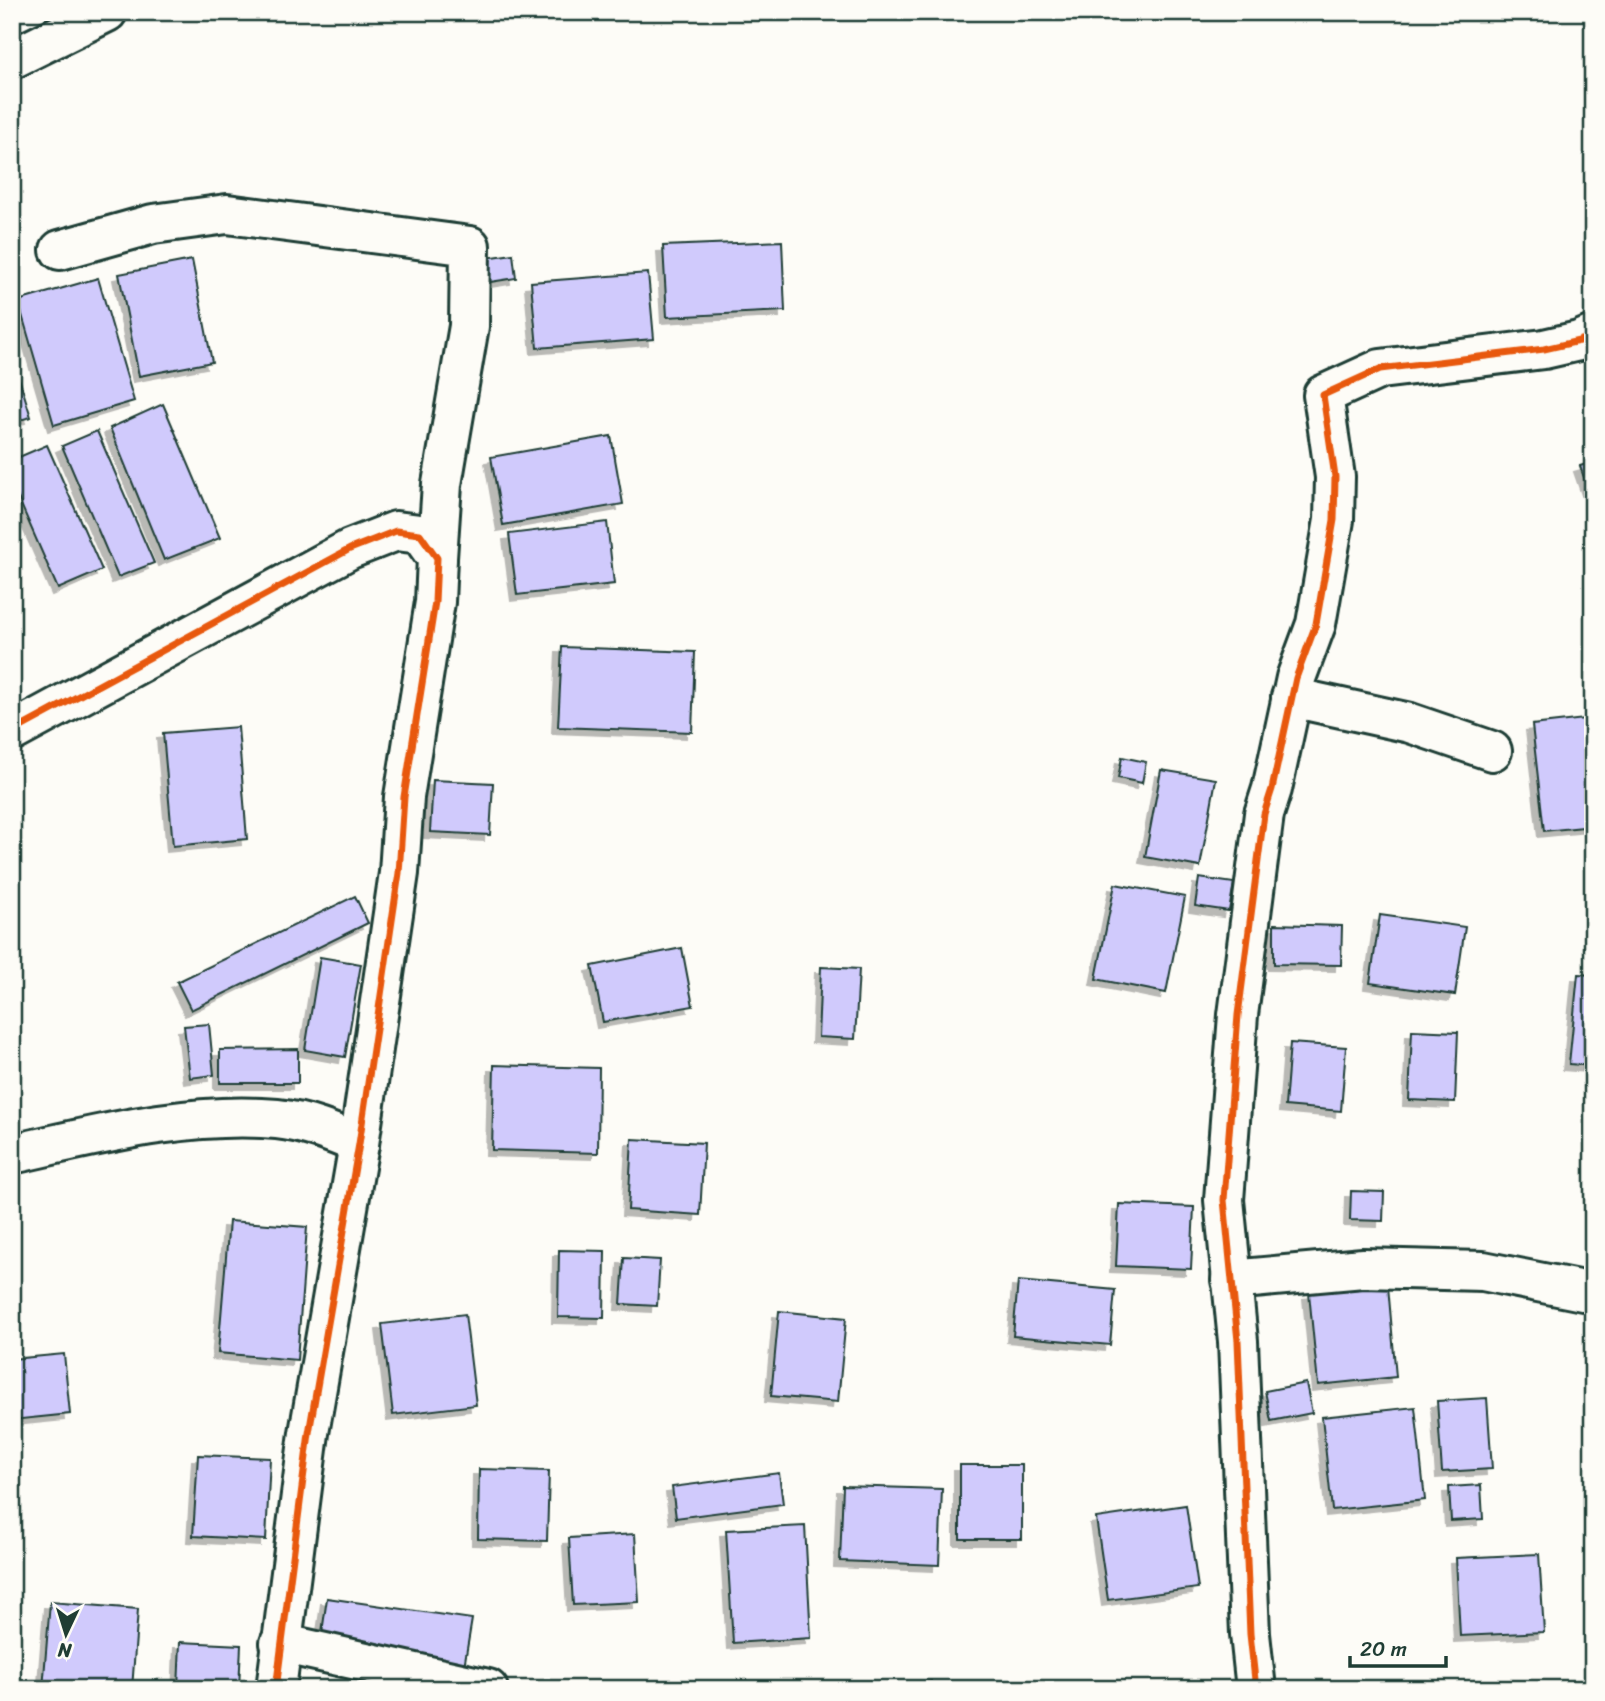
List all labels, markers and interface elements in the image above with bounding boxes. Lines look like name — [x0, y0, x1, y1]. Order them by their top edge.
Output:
north arrow — [32, 1600, 102, 1670]
scale bar — [1350, 1624, 1446, 1668]
text: 20 m — [1360, 1630, 1407, 1668]
text: N — [56, 1633, 74, 1667]

